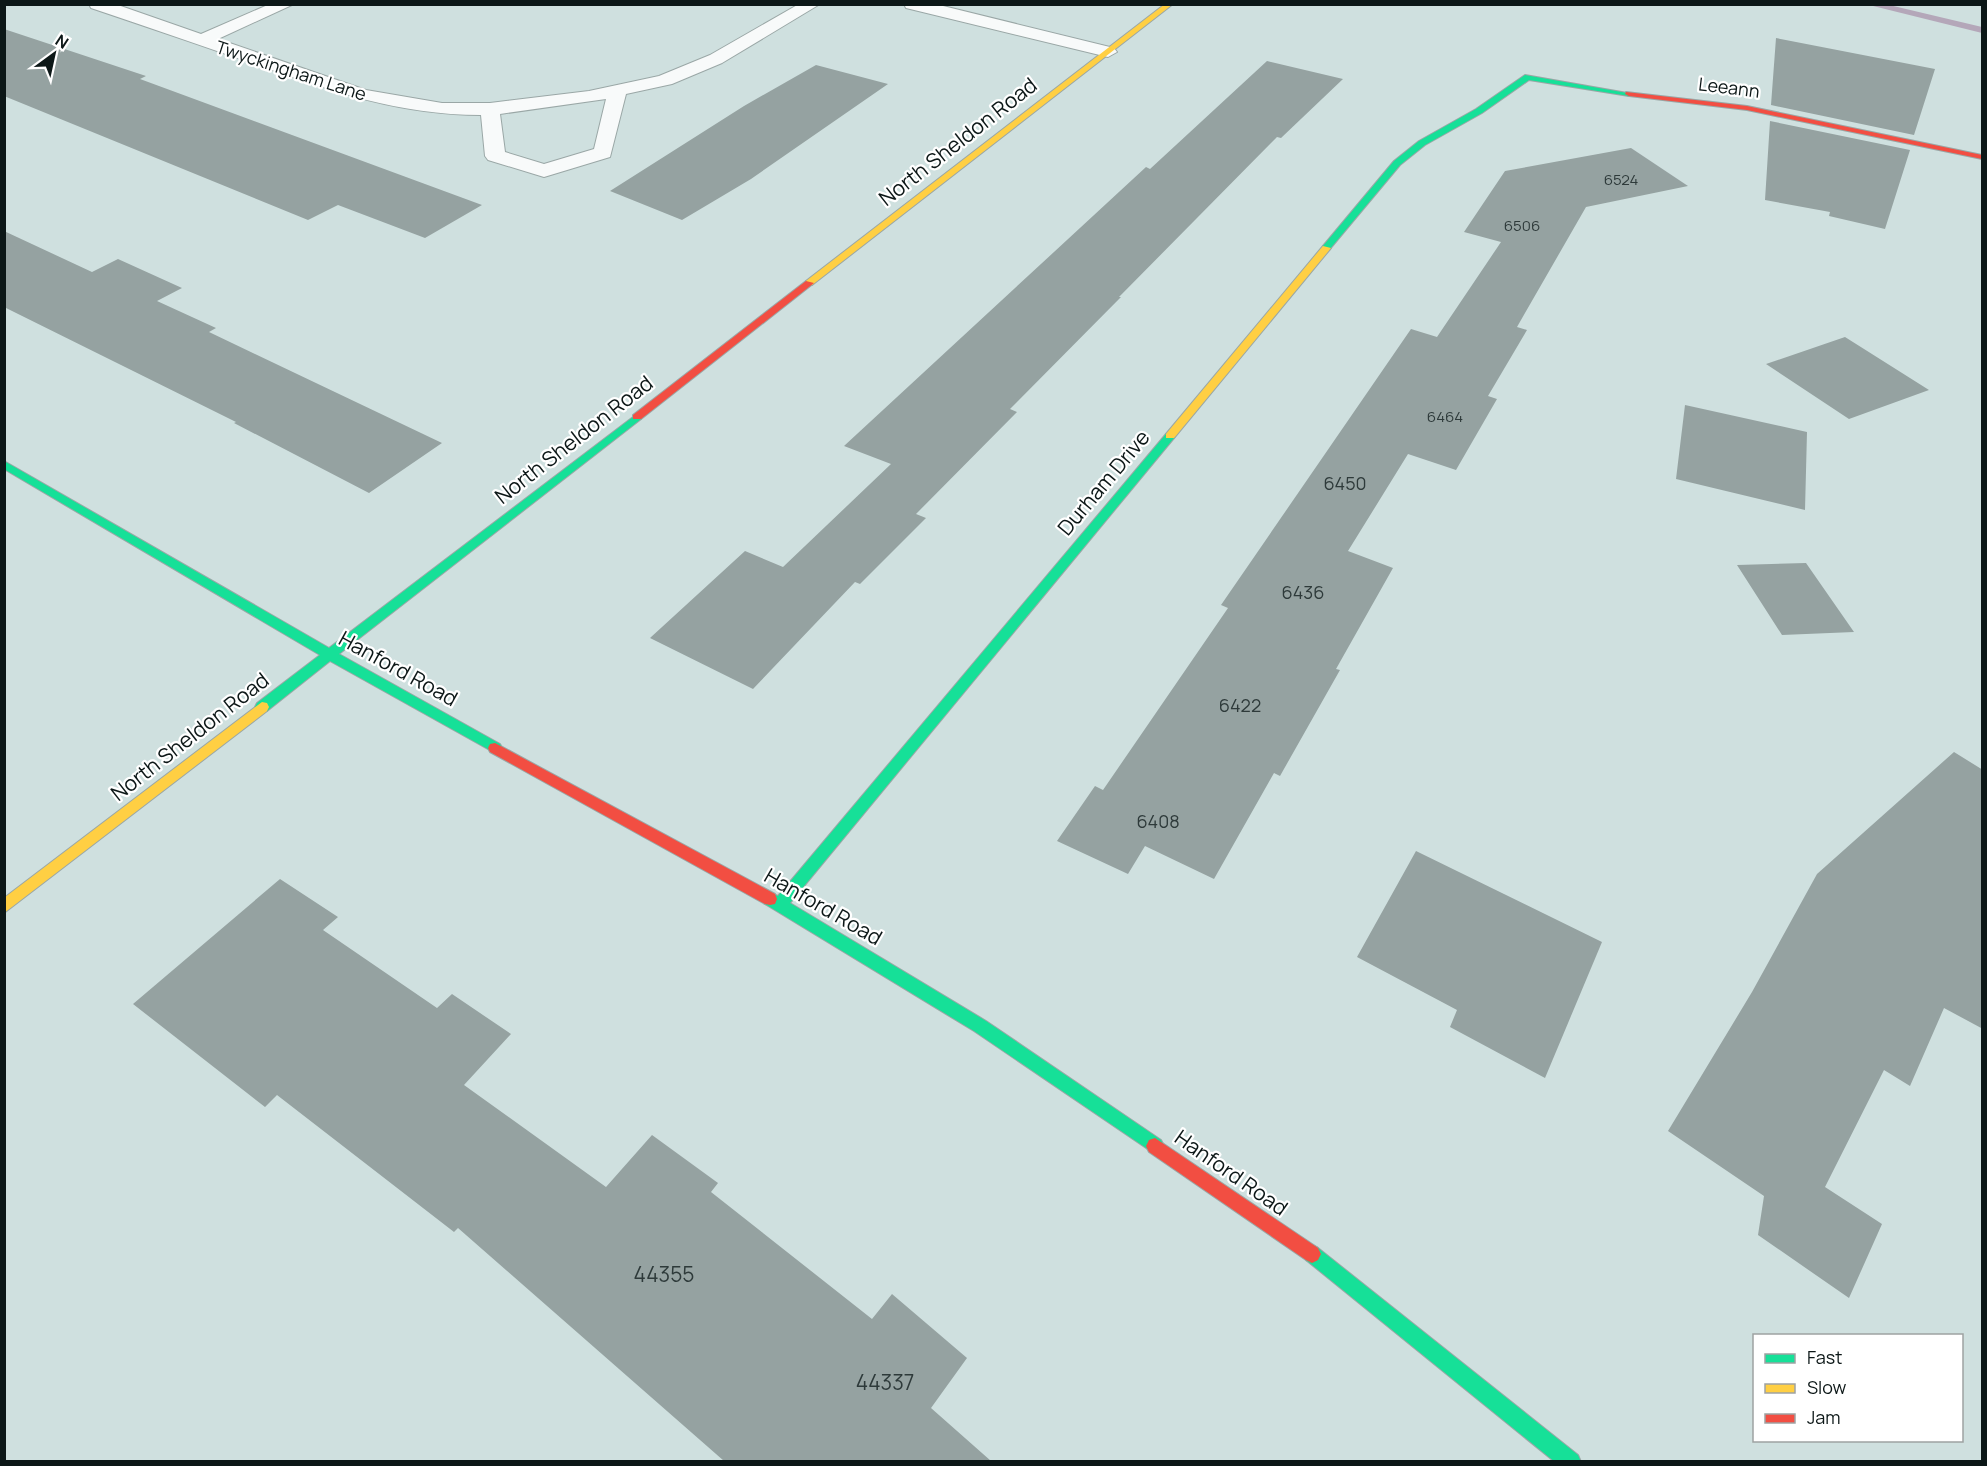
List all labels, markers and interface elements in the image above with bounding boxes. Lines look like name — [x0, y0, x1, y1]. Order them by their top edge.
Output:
north arrow — [24, 24, 84, 84]
text: N — [51, 29, 73, 54]
street label: Twyckingham Lane — [213, 34, 370, 106]
street label: North Sheldon Road — [873, 71, 1042, 212]
street label: Leeann — [1697, 71, 1761, 103]
house number: 6524 — [1604, 169, 1638, 190]
house number: 6506 — [1504, 215, 1540, 236]
street label: North Sheldon Road — [489, 369, 658, 510]
house number: 6464 — [1427, 406, 1463, 427]
street label: Durham Drive — [1051, 424, 1156, 541]
house number: 6450 — [1323, 471, 1367, 495]
house number: 6436 — [1282, 580, 1324, 604]
street label: Hanford Road — [334, 624, 463, 712]
street label: North Sheldon Road — [105, 666, 274, 807]
house number: 6422 — [1219, 693, 1261, 717]
house number: 6408 — [1136, 809, 1180, 833]
street label: Hanford Road — [759, 861, 888, 951]
street label: Hanford Road — [1170, 1123, 1294, 1221]
house number: 44355 — [634, 1260, 694, 1288]
legend — [1753, 1334, 1963, 1442]
text: Fast — [1807, 1345, 1842, 1369]
house number: 44337 — [856, 1368, 914, 1396]
text: Slow — [1807, 1375, 1847, 1399]
text: Jam — [1807, 1405, 1841, 1429]

